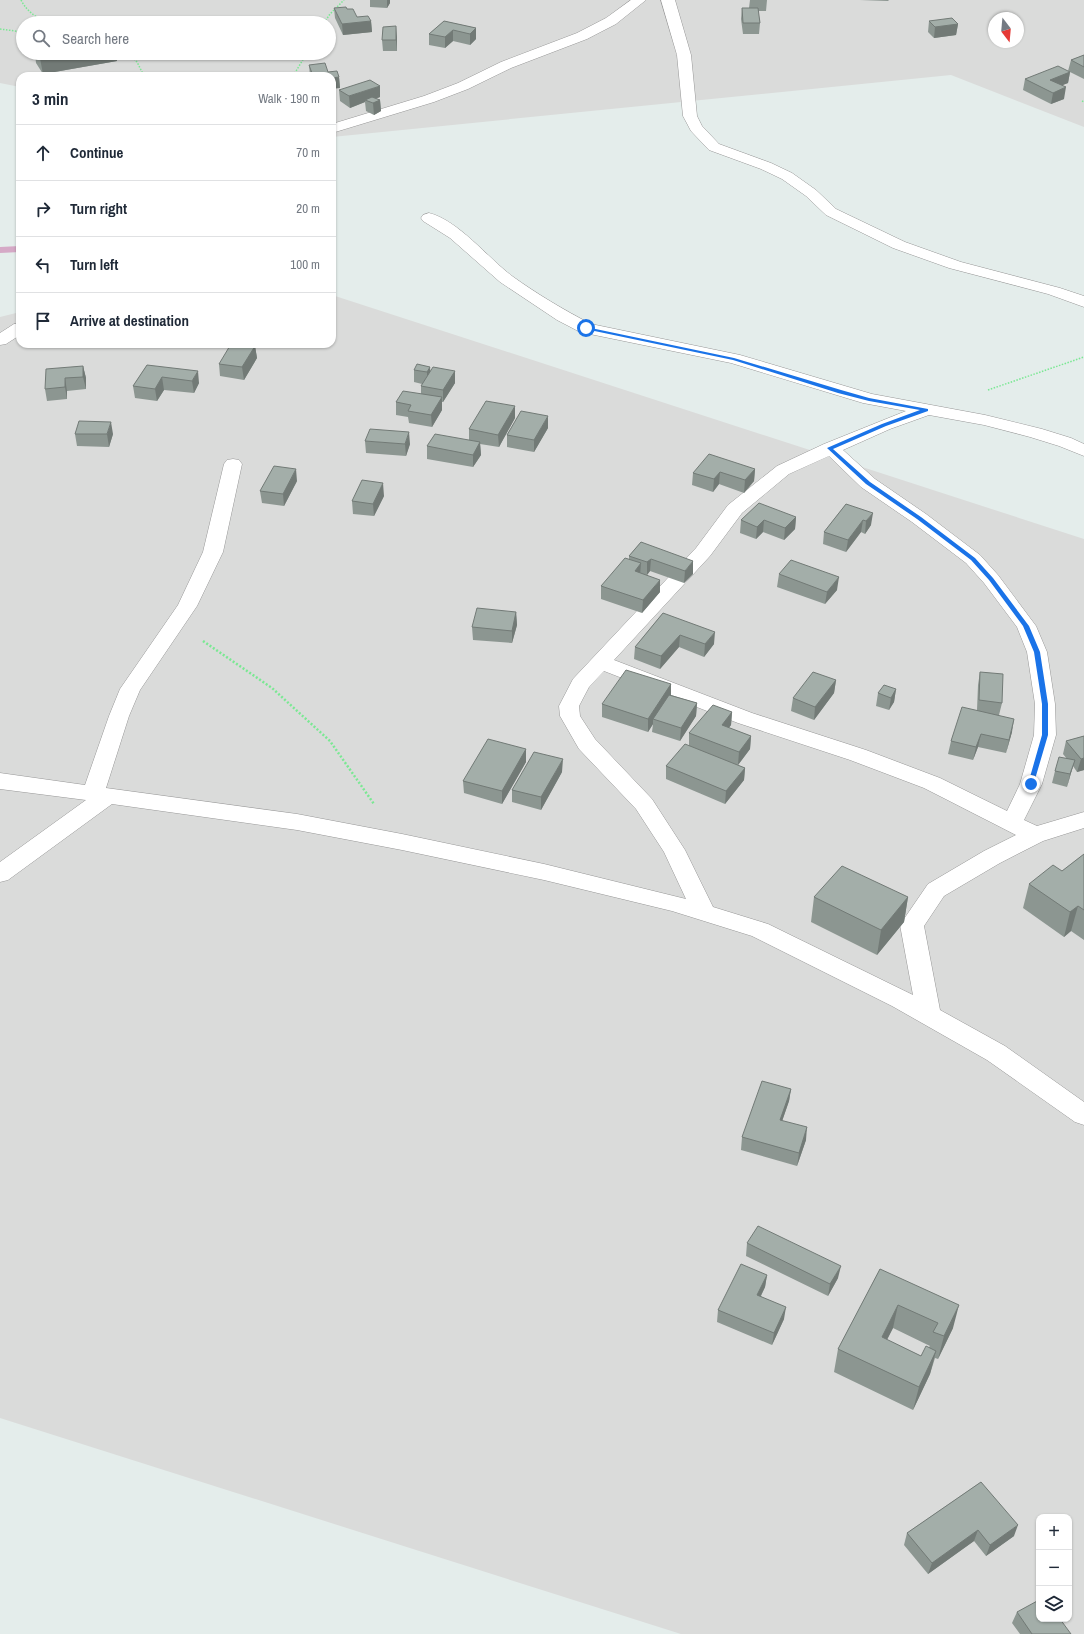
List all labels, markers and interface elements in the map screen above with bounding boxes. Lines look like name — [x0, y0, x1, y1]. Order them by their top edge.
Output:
north arrow — [988, 12, 1024, 48]
search box — [16, 16, 336, 60]
icon: search — [30, 27, 52, 49]
text: Search here — [62, 28, 129, 49]
text: 3 min — [32, 87, 68, 110]
text: Walk · 190 m — [258, 90, 320, 107]
icon: ahead — [32, 142, 54, 164]
text: Continue — [70, 142, 123, 163]
text: 70 m — [296, 144, 320, 161]
icon: right — [32, 198, 54, 220]
text: Turn right — [70, 198, 127, 219]
text: 20 m — [296, 200, 320, 217]
icon: left — [32, 254, 54, 276]
text: Turn left — [70, 254, 118, 275]
text: 100 m — [290, 256, 320, 273]
icon: arrive — [32, 310, 54, 332]
text: Arrive at destination — [70, 310, 189, 331]
route start — [577, 319, 595, 337]
route end — [1022, 775, 1040, 793]
map controls — [1036, 1514, 1072, 1622]
button: + — [1036, 1514, 1072, 1550]
button: − — [1036, 1550, 1072, 1586]
button: layers — [1036, 1586, 1072, 1622]

